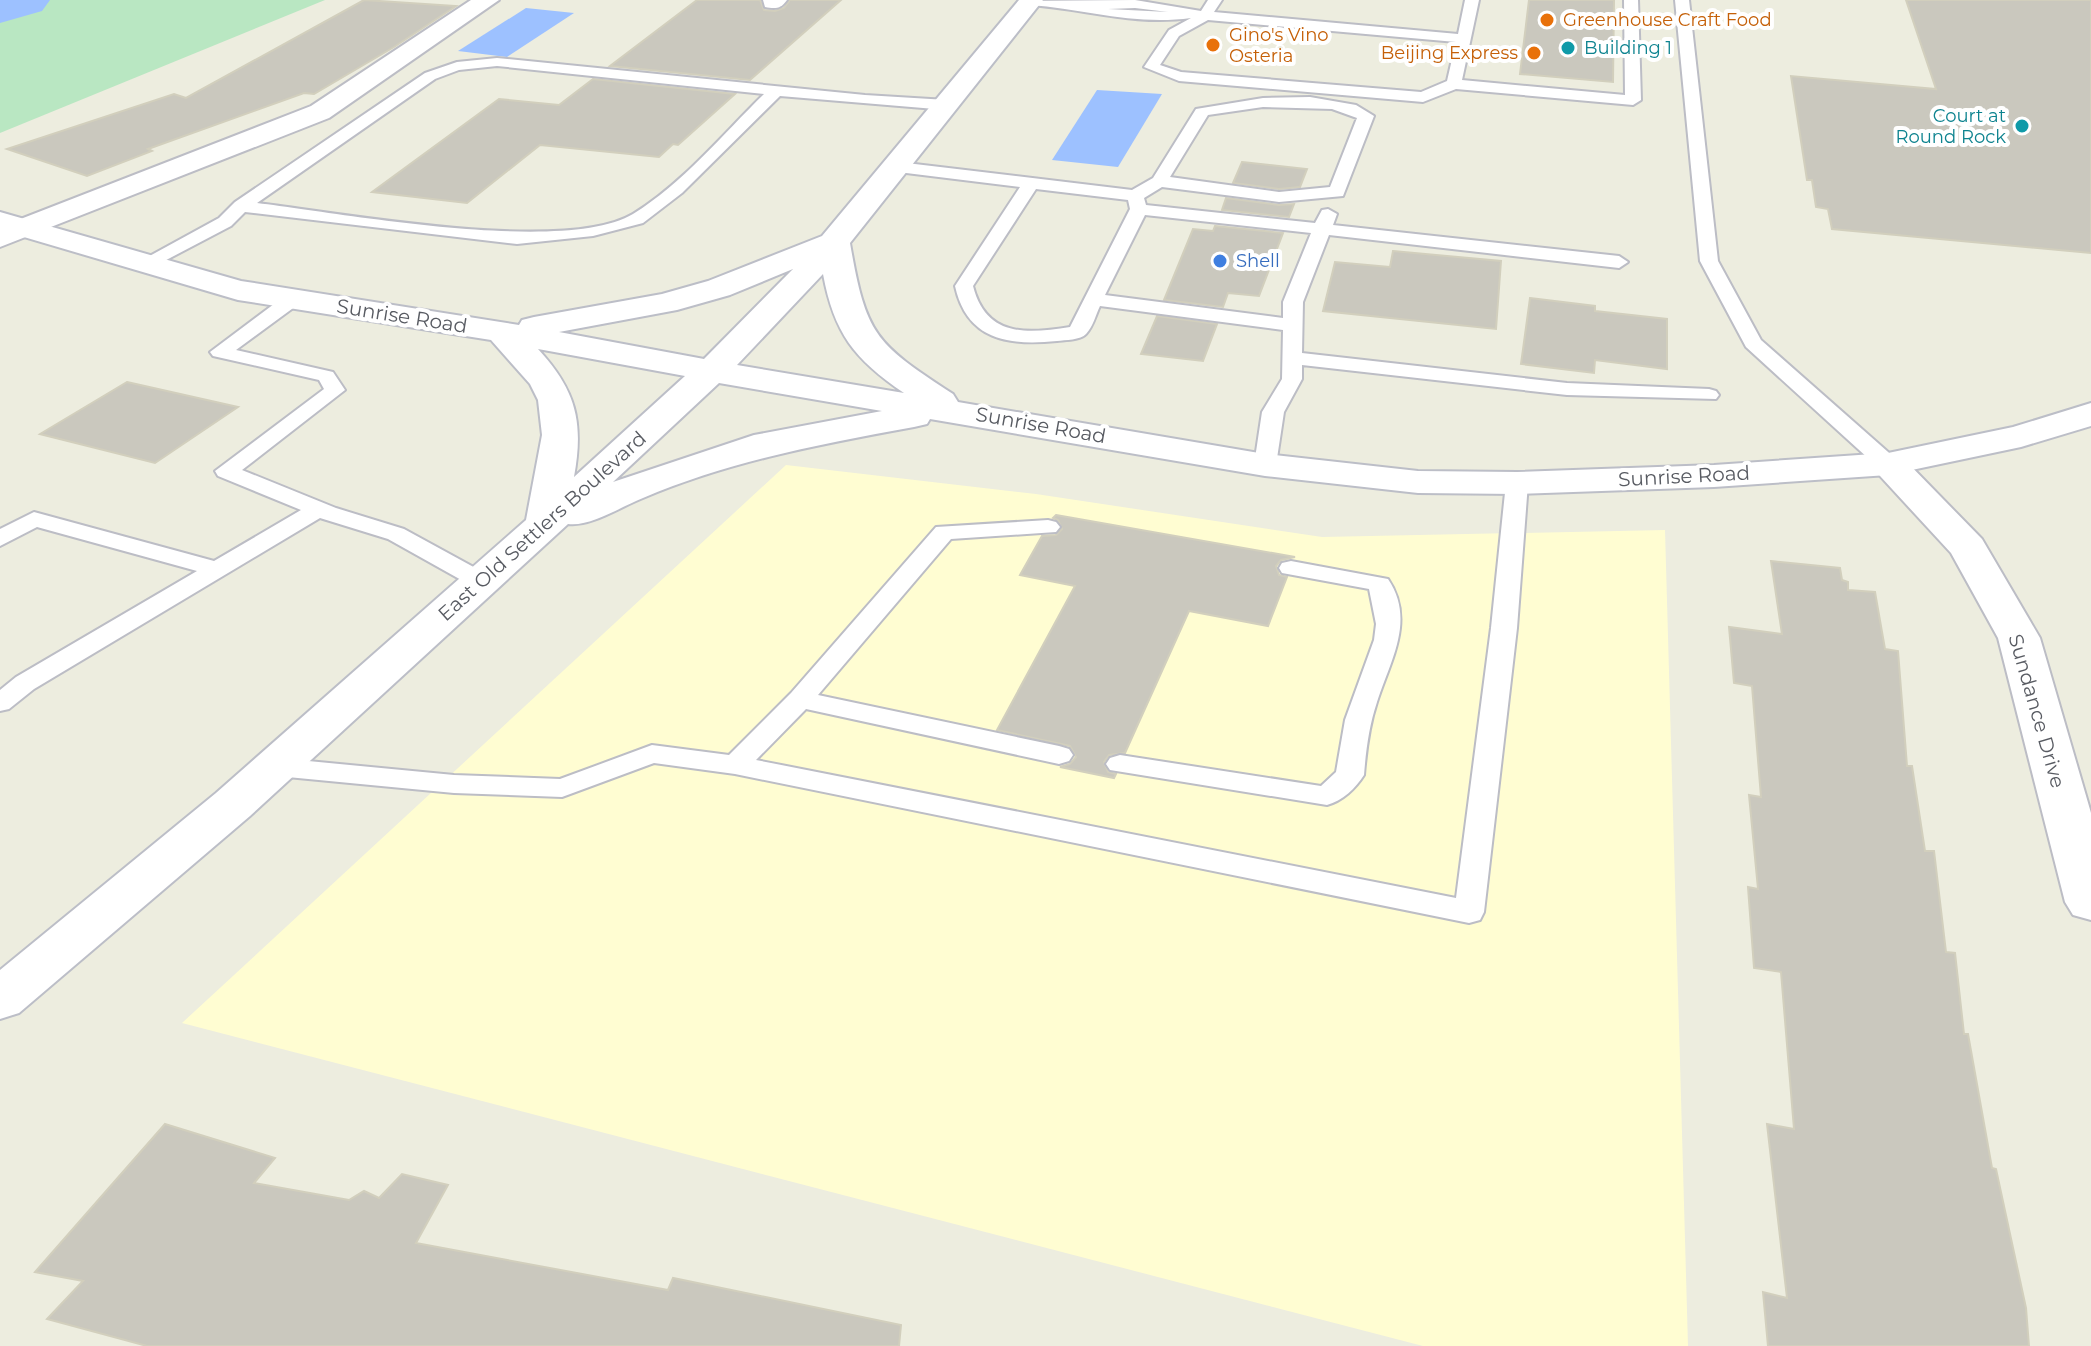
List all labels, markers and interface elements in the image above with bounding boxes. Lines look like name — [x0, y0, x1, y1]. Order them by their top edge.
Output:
place label: Greenhouse Craft Food — [1563, 9, 1772, 31]
marker: Greenhouse Craft Food — [1538, 11, 1556, 29]
place label: Gino's Vino Osteria — [1229, 24, 1329, 67]
marker: Gino's Vino Osteria — [1204, 36, 1222, 54]
place label: Building 1 — [1584, 37, 1672, 59]
marker: Building 1 — [1559, 39, 1577, 57]
place label: Beijing Express — [1381, 42, 1518, 64]
marker: Beijing Express — [1525, 44, 1543, 62]
place label: Court at Round Rock — [1895, 105, 2006, 148]
marker: Court at Round Rock — [2013, 117, 2031, 135]
place label: Shell — [1236, 250, 1280, 272]
marker: Shell — [1211, 252, 1229, 270]
street label: Sunrise Road — [335, 294, 469, 338]
street label: Sunrise Road — [974, 402, 1108, 448]
street label: East Old Settlers Boulevard — [433, 426, 651, 626]
street label: Sunrise Road — [1618, 461, 1750, 491]
street label: Sundance Drive — [2004, 631, 2070, 791]

